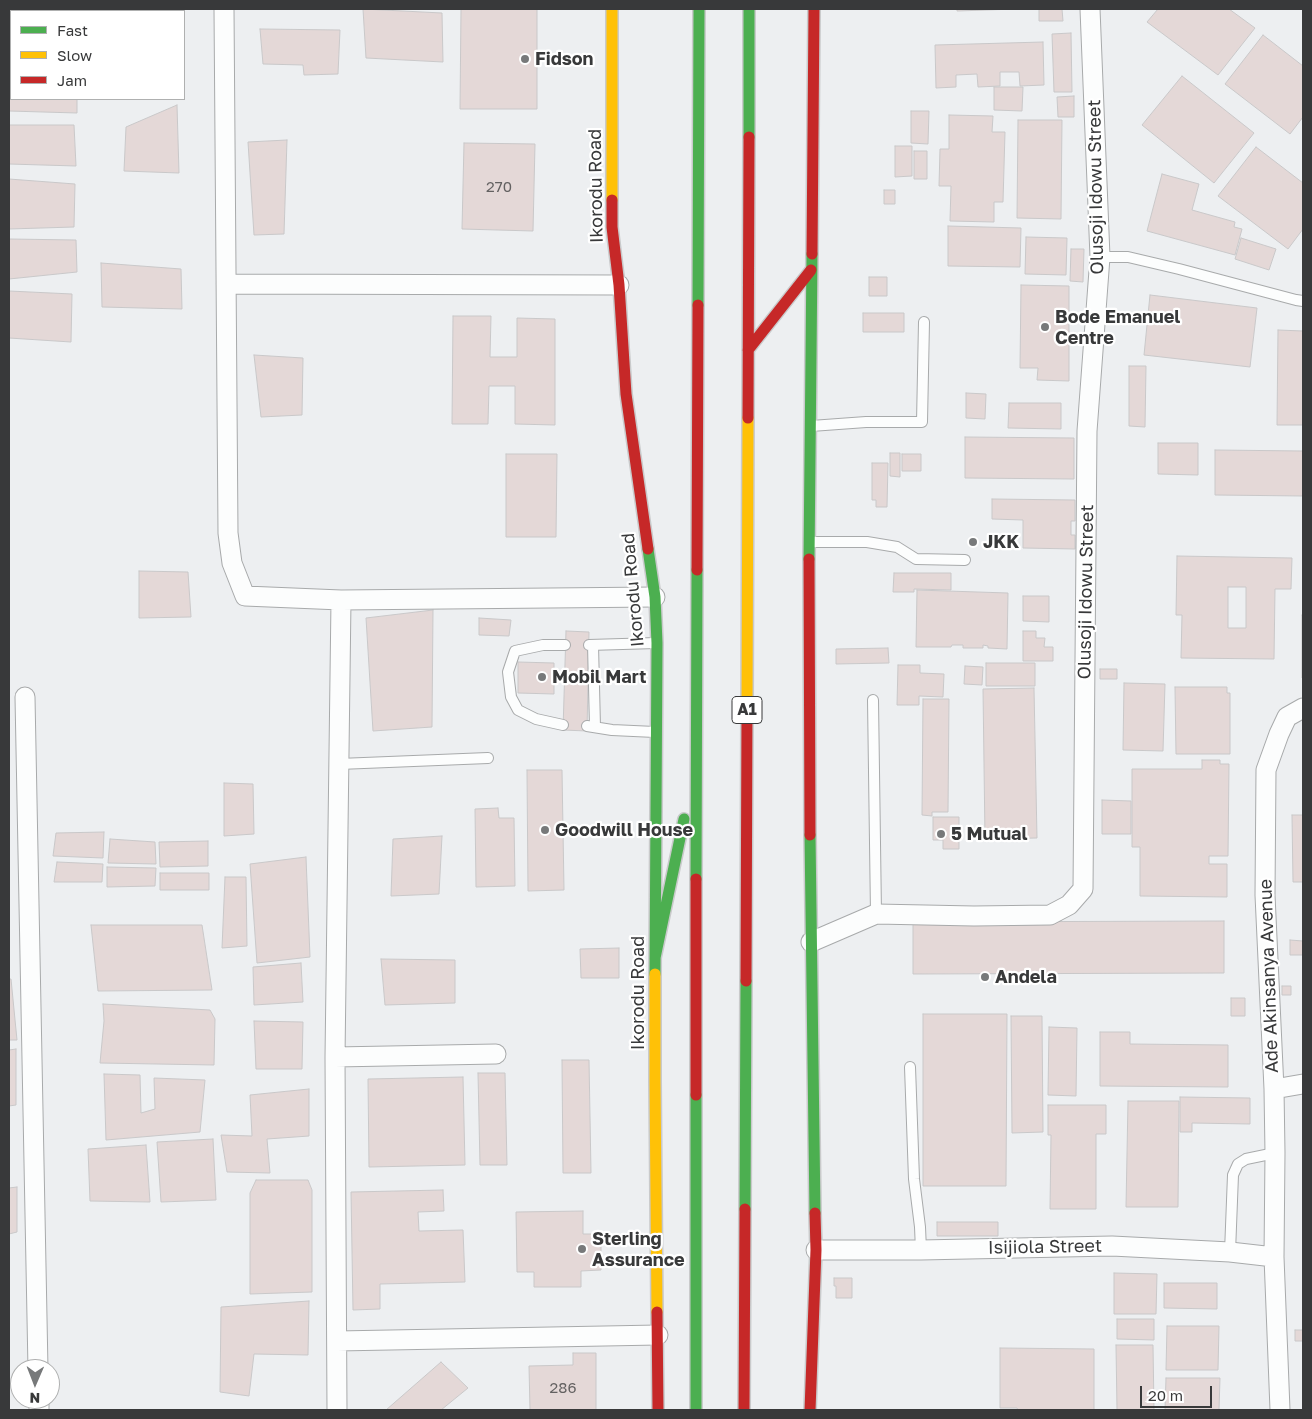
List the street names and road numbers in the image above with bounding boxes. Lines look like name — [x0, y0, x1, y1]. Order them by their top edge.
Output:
street label: Olusoji Idowu Street — [1084, 99, 1108, 275]
street label: Ikorodu Road — [584, 129, 608, 243]
street label: Olusoji Idowu Street — [1074, 504, 1098, 680]
street label: Ikorodu Road — [617, 532, 649, 648]
road number: A1 — [732, 696, 762, 724]
street label: Ade Akinsanya Avenue — [1255, 879, 1283, 1073]
street label: Ikorodu Road — [627, 936, 649, 1050]
street label: Isijiola Street — [988, 1235, 1102, 1259]

